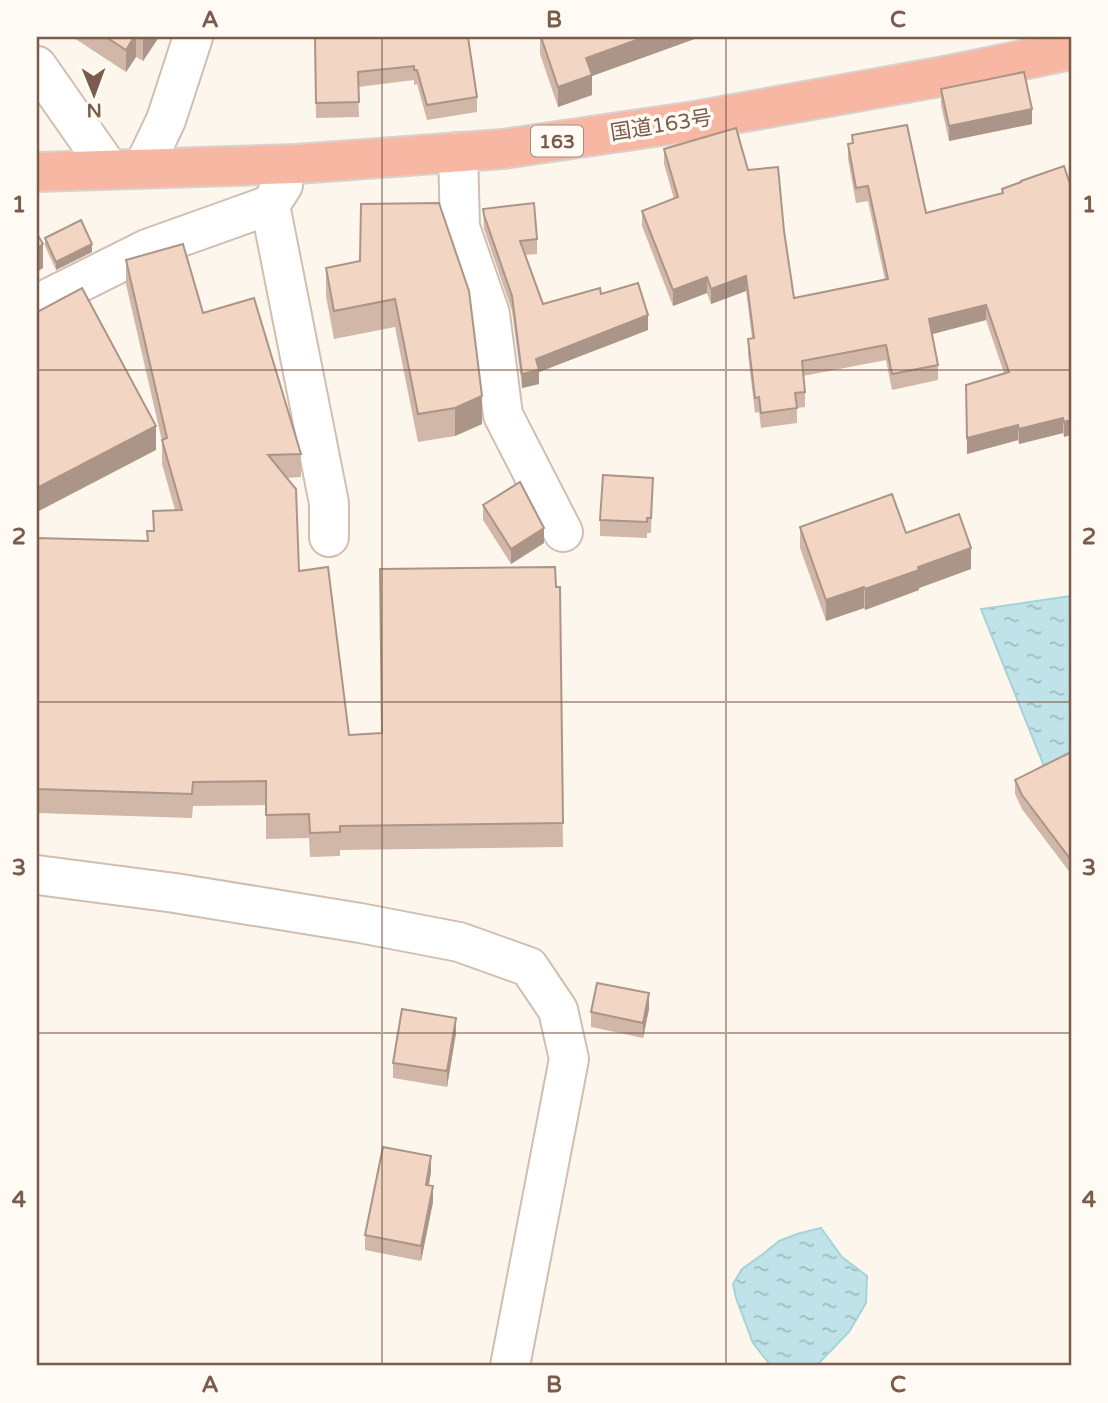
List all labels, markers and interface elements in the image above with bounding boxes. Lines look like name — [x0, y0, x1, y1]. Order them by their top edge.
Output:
text: A — [201, 6, 219, 34]
text: B — [546, 6, 562, 34]
text: C — [890, 6, 906, 34]
north arrow — [60, 60, 130, 130]
text: N — [86, 99, 102, 121]
street label: 国道163号 — [608, 105, 714, 146]
road number: 163 — [531, 125, 583, 156]
text: 1 — [12, 191, 26, 219]
text: 1 — [1082, 191, 1096, 219]
text: 2 — [12, 523, 26, 551]
text: 2 — [1082, 523, 1096, 551]
text: 3 — [12, 854, 26, 882]
text: 3 — [1082, 854, 1096, 882]
text: 4 — [12, 1186, 27, 1214]
text: 4 — [1082, 1186, 1097, 1214]
text: A — [201, 1371, 219, 1399]
text: B — [546, 1371, 562, 1399]
text: C — [890, 1371, 906, 1399]

